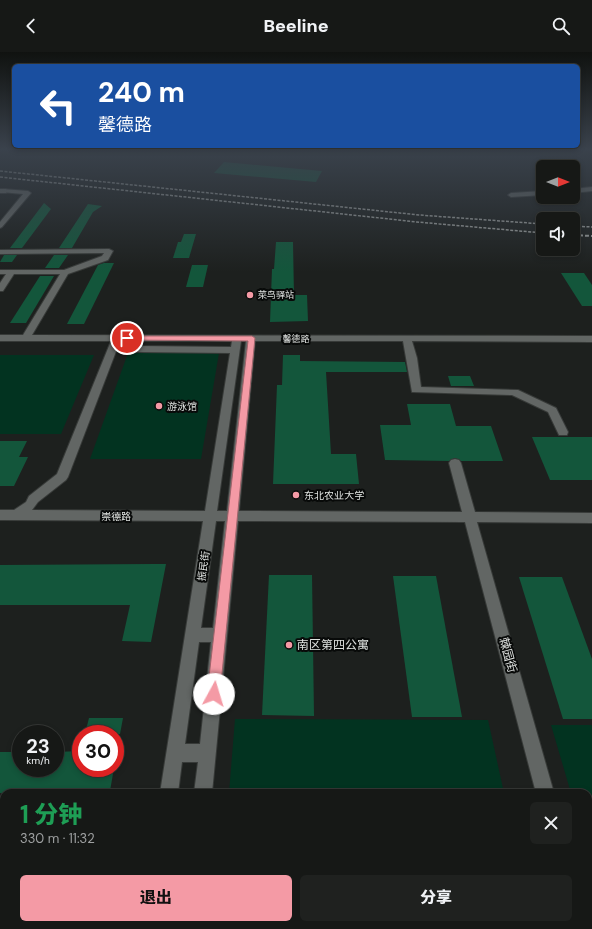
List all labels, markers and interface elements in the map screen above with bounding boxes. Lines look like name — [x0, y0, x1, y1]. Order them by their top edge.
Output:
text: Beeline — [263, 14, 329, 38]
icon: back — [20, 15, 42, 37]
icon: search — [550, 15, 572, 37]
text: 240 m — [98, 74, 185, 111]
icon: left — [32, 80, 84, 132]
text: 馨德路 — [98, 113, 152, 137]
north arrow — [536, 160, 580, 204]
map controls — [536, 160, 580, 256]
button: sound — [536, 212, 580, 256]
place label: 菜鸟驿站 — [258, 289, 294, 301]
marker: 菜鸟驿站 — [245, 290, 255, 300]
pin — [110, 321, 144, 355]
icon: arrive — [116, 327, 138, 349]
street label: 馨德路 — [282, 333, 310, 345]
place label: 游泳馆 — [167, 400, 197, 413]
marker: 游泳馆 — [154, 401, 164, 411]
place label: 东北农业大学 — [304, 489, 364, 502]
marker: 东北农业大学 — [291, 490, 301, 500]
street label: 崇德路 — [101, 510, 131, 523]
street label: 振民街 — [195, 550, 212, 582]
street label: 棘园街 — [496, 636, 520, 674]
place label: 南区第四公寓 — [297, 637, 369, 653]
marker: 南区第四公寓 — [284, 640, 294, 650]
position arrow — [193, 673, 235, 715]
speed limit sign: 30 — [72, 725, 124, 777]
text: 23 — [26, 733, 50, 759]
text: km/h — [26, 754, 50, 767]
text: 1 分钟 — [20, 799, 82, 830]
button: close — [530, 802, 572, 844]
text: 330 m · 11:32 — [20, 830, 95, 847]
button: 退出 — [20, 875, 292, 921]
button: 分享 — [300, 875, 572, 921]

